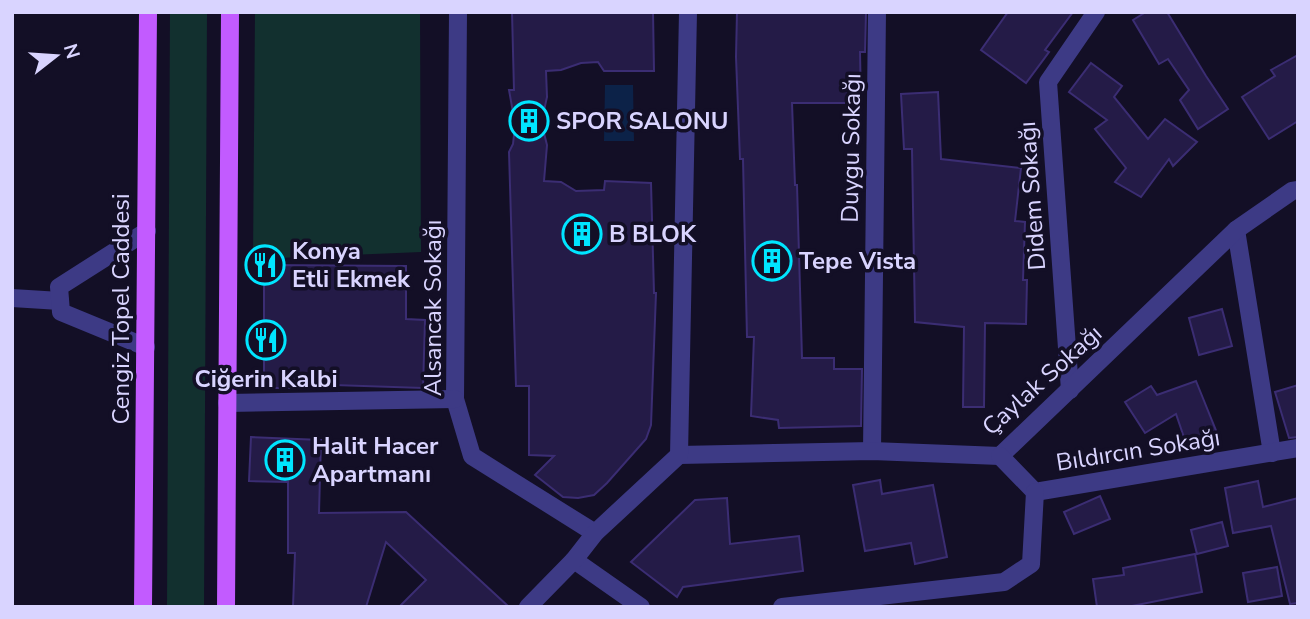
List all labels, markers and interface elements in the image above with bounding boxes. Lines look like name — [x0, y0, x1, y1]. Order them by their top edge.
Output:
north arrow — [21, 21, 91, 91]
text: N — [57, 41, 86, 62]
street label: Duygu Sokağı — [834, 73, 868, 223]
building icon: SPOR SALONU — [508, 100, 550, 142]
place label: SPOR SALONU — [556, 105, 728, 137]
street label: Didem Sokağı — [1011, 120, 1053, 272]
street label: Cengiz Topel Caddesi — [105, 194, 137, 424]
building icon: B BLOK — [561, 213, 603, 255]
place label: B BLOK — [609, 218, 697, 250]
street label: Alsancak Sokağı — [417, 220, 449, 396]
place label: Konya Etli Ekmek — [292, 235, 411, 295]
building icon: Tepe Vista — [751, 240, 793, 282]
restaurant icon: Konya Etli Ekmek — [244, 244, 286, 286]
place label: Tepe Vista — [799, 245, 916, 277]
street label: Çaylak Sokağı — [975, 318, 1109, 442]
restaurant icon: Ciğerin Kalbi — [245, 319, 287, 361]
place label: Ciğerin Kalbi — [194, 363, 338, 395]
street label: Bıldırcın Sokağı — [1054, 421, 1222, 479]
place label: Halit Hacer Apartmanı — [312, 430, 439, 490]
building icon: Halit Hacer Apartmanı — [264, 439, 306, 481]

